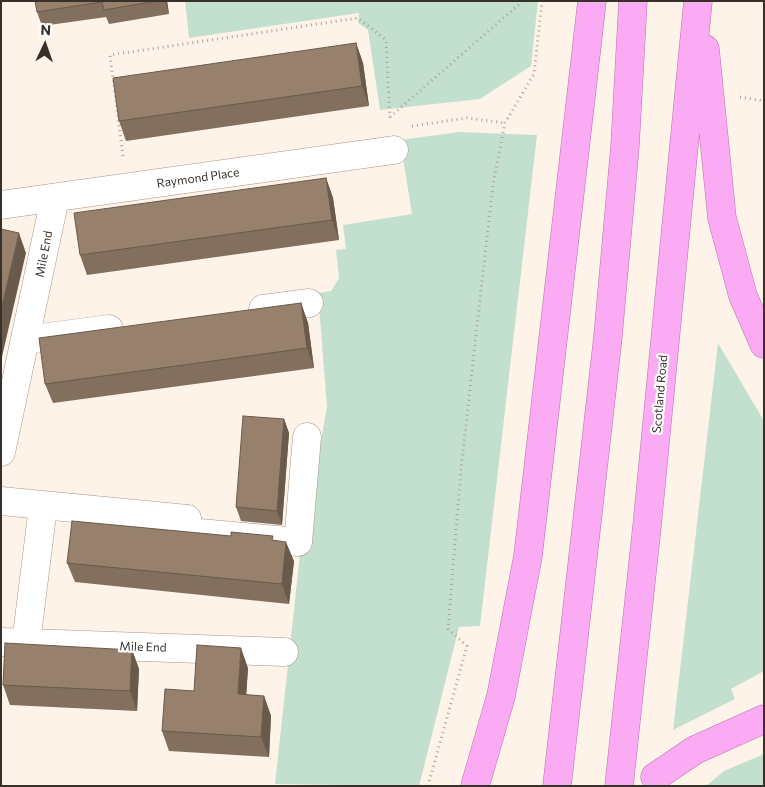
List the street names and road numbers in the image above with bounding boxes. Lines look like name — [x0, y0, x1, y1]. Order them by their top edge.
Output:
street label: Raymond Place — [156, 165, 240, 191]
street label: Mile End — [32, 229, 56, 279]
street label: Scotland Road — [649, 354, 671, 434]
street label: Mile End — [119, 639, 167, 655]

